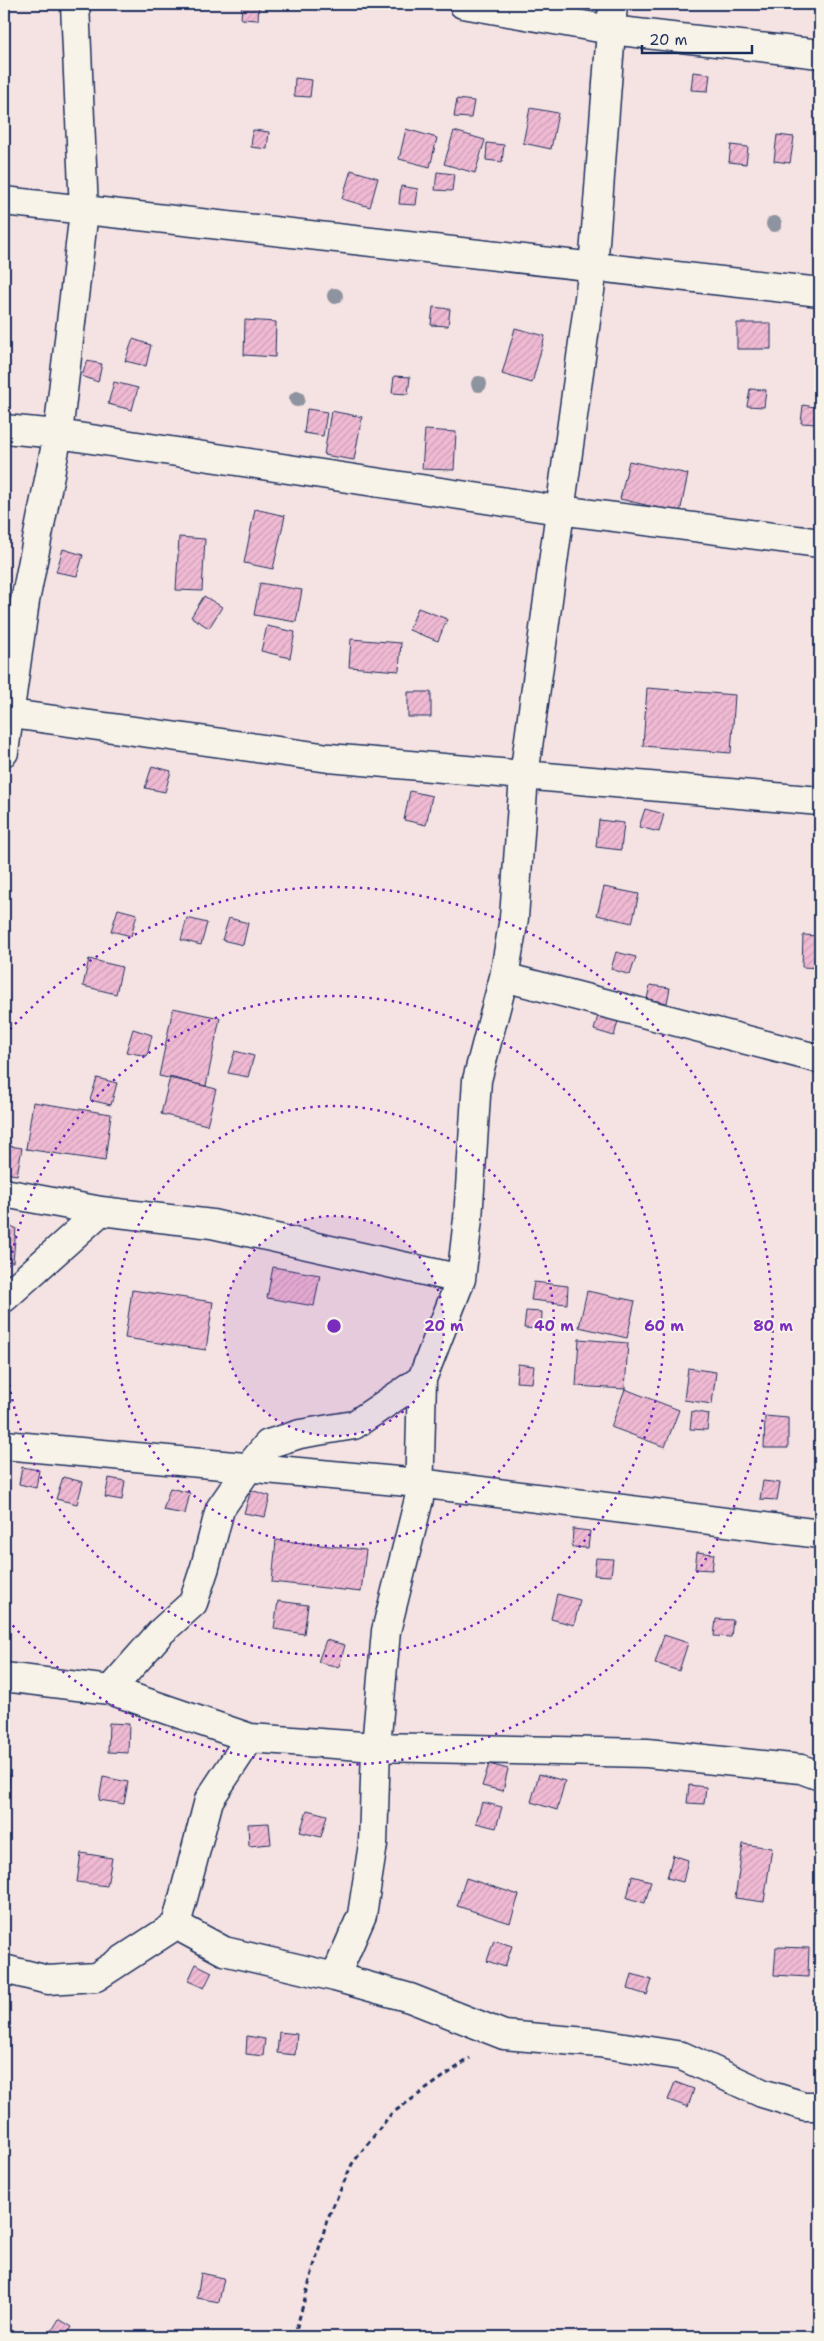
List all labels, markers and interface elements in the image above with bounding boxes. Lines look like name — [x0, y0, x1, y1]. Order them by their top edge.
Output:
scale bar — [642, 22, 752, 54]
text: 20 m — [649, 30, 688, 50]
text: 20 m — [424, 1316, 464, 1336]
text: 40 m — [534, 1316, 574, 1336]
text: 60 m — [644, 1316, 684, 1336]
text: 80 m — [753, 1316, 793, 1336]
centre of rings — [325, 1317, 343, 1335]

